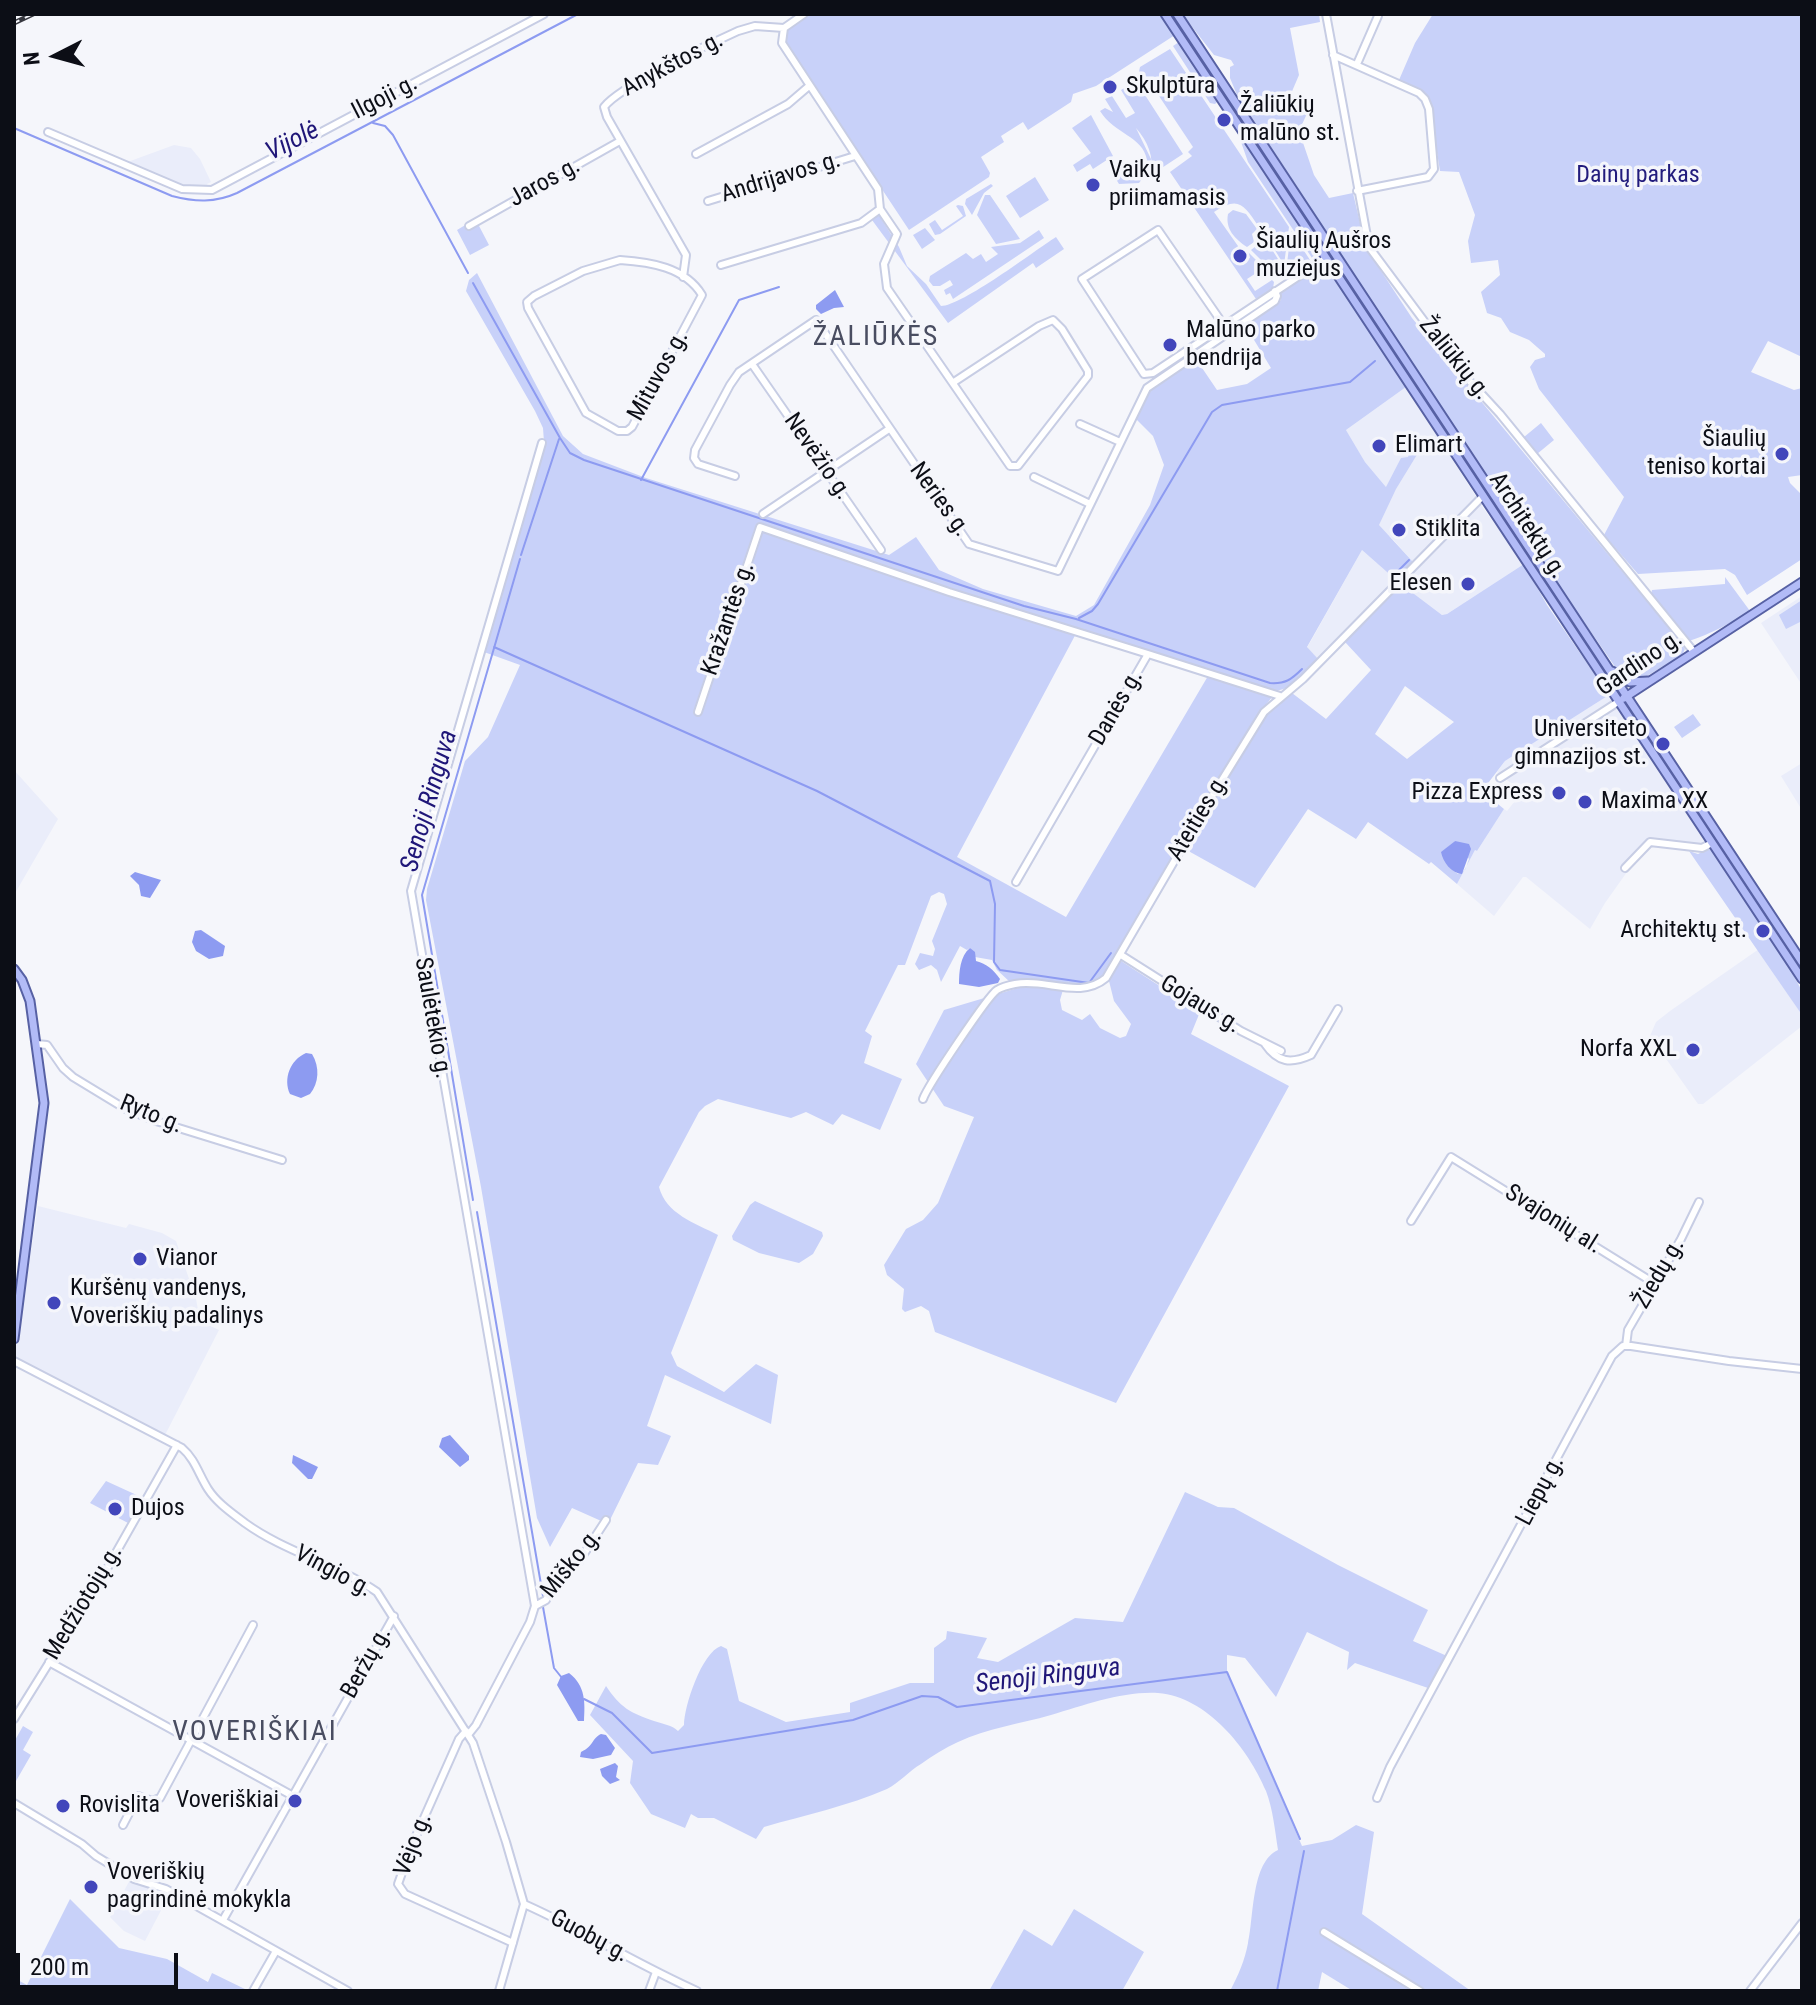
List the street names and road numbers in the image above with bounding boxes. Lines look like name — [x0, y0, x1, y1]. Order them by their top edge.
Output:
street label: Anykštos g. — [617, 26, 729, 104]
street label: Ilgoji g. — [347, 69, 423, 127]
street label: Andrijavos g. — [718, 146, 844, 210]
street label: Jaros g. — [504, 152, 586, 214]
street label: Žaliūkių g. — [1412, 312, 1496, 406]
street label: Mituvos g. — [622, 326, 696, 426]
street label: Nevėžio g. — [777, 408, 857, 506]
street label: Neries g. — [902, 457, 976, 543]
street label: Architektų g. — [1482, 468, 1572, 584]
street label: Kražantės g. — [696, 559, 762, 679]
street label: Gardino g. — [1592, 625, 1688, 703]
street label: Danės g. — [1084, 665, 1150, 751]
street label: Ateities g. — [1162, 769, 1236, 867]
street label: Saulėtekio g. — [407, 955, 457, 1081]
street label: Gojaus g. — [1154, 970, 1246, 1040]
street label: Ryto g. — [115, 1089, 187, 1141]
street label: Svajonių al. — [1499, 1179, 1607, 1261]
street label: Žiedų g. — [1628, 1234, 1692, 1314]
street label: Liepų g. — [1511, 1451, 1571, 1531]
street label: Miško g. — [535, 1523, 609, 1605]
street label: Medžiotojų g. — [38, 1540, 130, 1666]
street label: Vingio g. — [289, 1540, 377, 1604]
street label: Beržų g. — [336, 1622, 398, 1704]
street label: Vėjo g. — [389, 1809, 439, 1881]
street label: Guobų g. — [545, 1904, 633, 1970]

